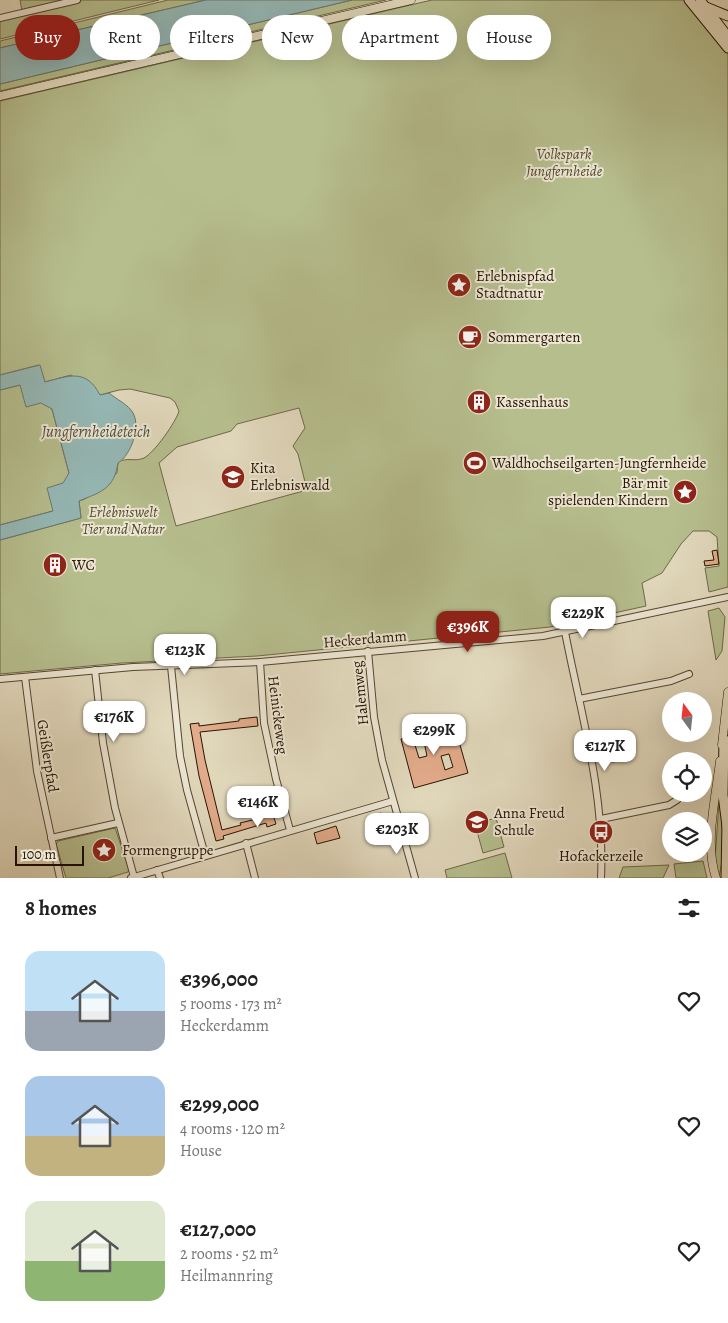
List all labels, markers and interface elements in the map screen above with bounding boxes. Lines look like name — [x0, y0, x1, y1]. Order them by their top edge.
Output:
chip: Buy — [15, 15, 80, 60]
chip: Rent — [90, 15, 160, 60]
chip: Filters — [170, 15, 252, 60]
chip: New — [262, 15, 332, 60]
chip: Apartment — [342, 15, 457, 60]
chip: House — [467, 15, 551, 60]
park label: Volkspark Jungfernheide — [525, 144, 603, 181]
place label: Erlebnispfad Stadtnatur — [476, 266, 555, 303]
place icon: Erlebnispfad Stadtnatur — [446, 272, 472, 298]
cafe icon: Sommergarten — [457, 324, 483, 350]
place label: Sommergarten — [488, 327, 581, 347]
building icon: Kassenhaus — [466, 389, 492, 415]
place label: Kassenhaus — [496, 392, 568, 412]
water label: Jungfernheideteich — [41, 421, 151, 443]
sports icon: Waldhochseilgarten-Jungfernheide — [462, 450, 488, 476]
place label: Waldhochseilgarten-Jungfernheide — [491, 453, 707, 473]
place label: Kita Erlebniswald — [250, 458, 331, 495]
school or university icon: Kita Erlebniswald — [220, 464, 246, 490]
place label: Bär mit spielenden Kindern — [548, 473, 668, 510]
place icon: Bär mit spielenden Kindern — [672, 479, 698, 505]
park label: Erlebniswelt Tier und Natur — [82, 502, 165, 539]
building icon: WC — [42, 552, 68, 578]
place label: WC — [71, 555, 95, 575]
pin: €229K — [548, 596, 618, 639]
text: €229K — [562, 602, 604, 624]
pin: €396K — [433, 610, 503, 653]
text: €396K — [447, 616, 489, 638]
street label: Heckerdamm — [322, 625, 408, 653]
pin: €123K — [150, 634, 220, 676]
text: €123K — [165, 639, 205, 661]
street label: Halemweg — [347, 659, 373, 726]
street label: Heinickeweg — [263, 675, 293, 756]
north arrow — [662, 692, 712, 742]
map controls — [662, 692, 712, 862]
pin: €176K — [79, 700, 149, 743]
text: €176K — [94, 706, 134, 728]
pin: €299K — [399, 714, 469, 756]
street label: Geißlerpfad — [32, 718, 64, 795]
text: €299K — [413, 719, 455, 741]
pin: €127K — [570, 730, 640, 772]
text: €127K — [585, 735, 625, 757]
button: locate — [662, 752, 712, 802]
pin: €146K — [223, 786, 293, 828]
text: €146K — [238, 791, 278, 813]
place label: Anna Freud Schule — [493, 803, 566, 840]
school or university icon: Anna Freud Schule — [464, 809, 490, 835]
pin: €203K — [362, 812, 432, 855]
button: layers — [662, 812, 712, 862]
text: €203K — [376, 818, 418, 840]
bus stop icon: Hofackerzeile — [588, 819, 614, 845]
place icon: Formengruppe — [91, 837, 117, 863]
place label: Formengruppe — [122, 840, 214, 860]
scale bar — [15, 843, 84, 866]
text: 100 m — [22, 845, 56, 864]
place label: Hofackerzeile — [559, 846, 644, 866]
text: 8 homes — [25, 894, 97, 922]
icon: filters — [675, 894, 703, 922]
text: €396,000 — [180, 965, 258, 993]
icon: home — [65, 971, 125, 1031]
icon: heart — [675, 987, 703, 1015]
text: 5 rooms · 173 m² — [180, 993, 282, 1015]
text: Heckerdamm — [180, 1015, 269, 1037]
text: €299,000 — [180, 1090, 259, 1118]
icon: home — [65, 1096, 125, 1156]
icon: heart — [675, 1112, 703, 1140]
text: 4 rooms · 120 m² — [180, 1118, 285, 1140]
text: House — [180, 1140, 222, 1162]
text: €127,000 — [180, 1215, 256, 1243]
icon: home — [65, 1221, 125, 1281]
icon: heart — [675, 1237, 703, 1265]
text: 2 rooms · 52 m² — [180, 1243, 278, 1265]
text: Heilmannring — [180, 1265, 273, 1287]

